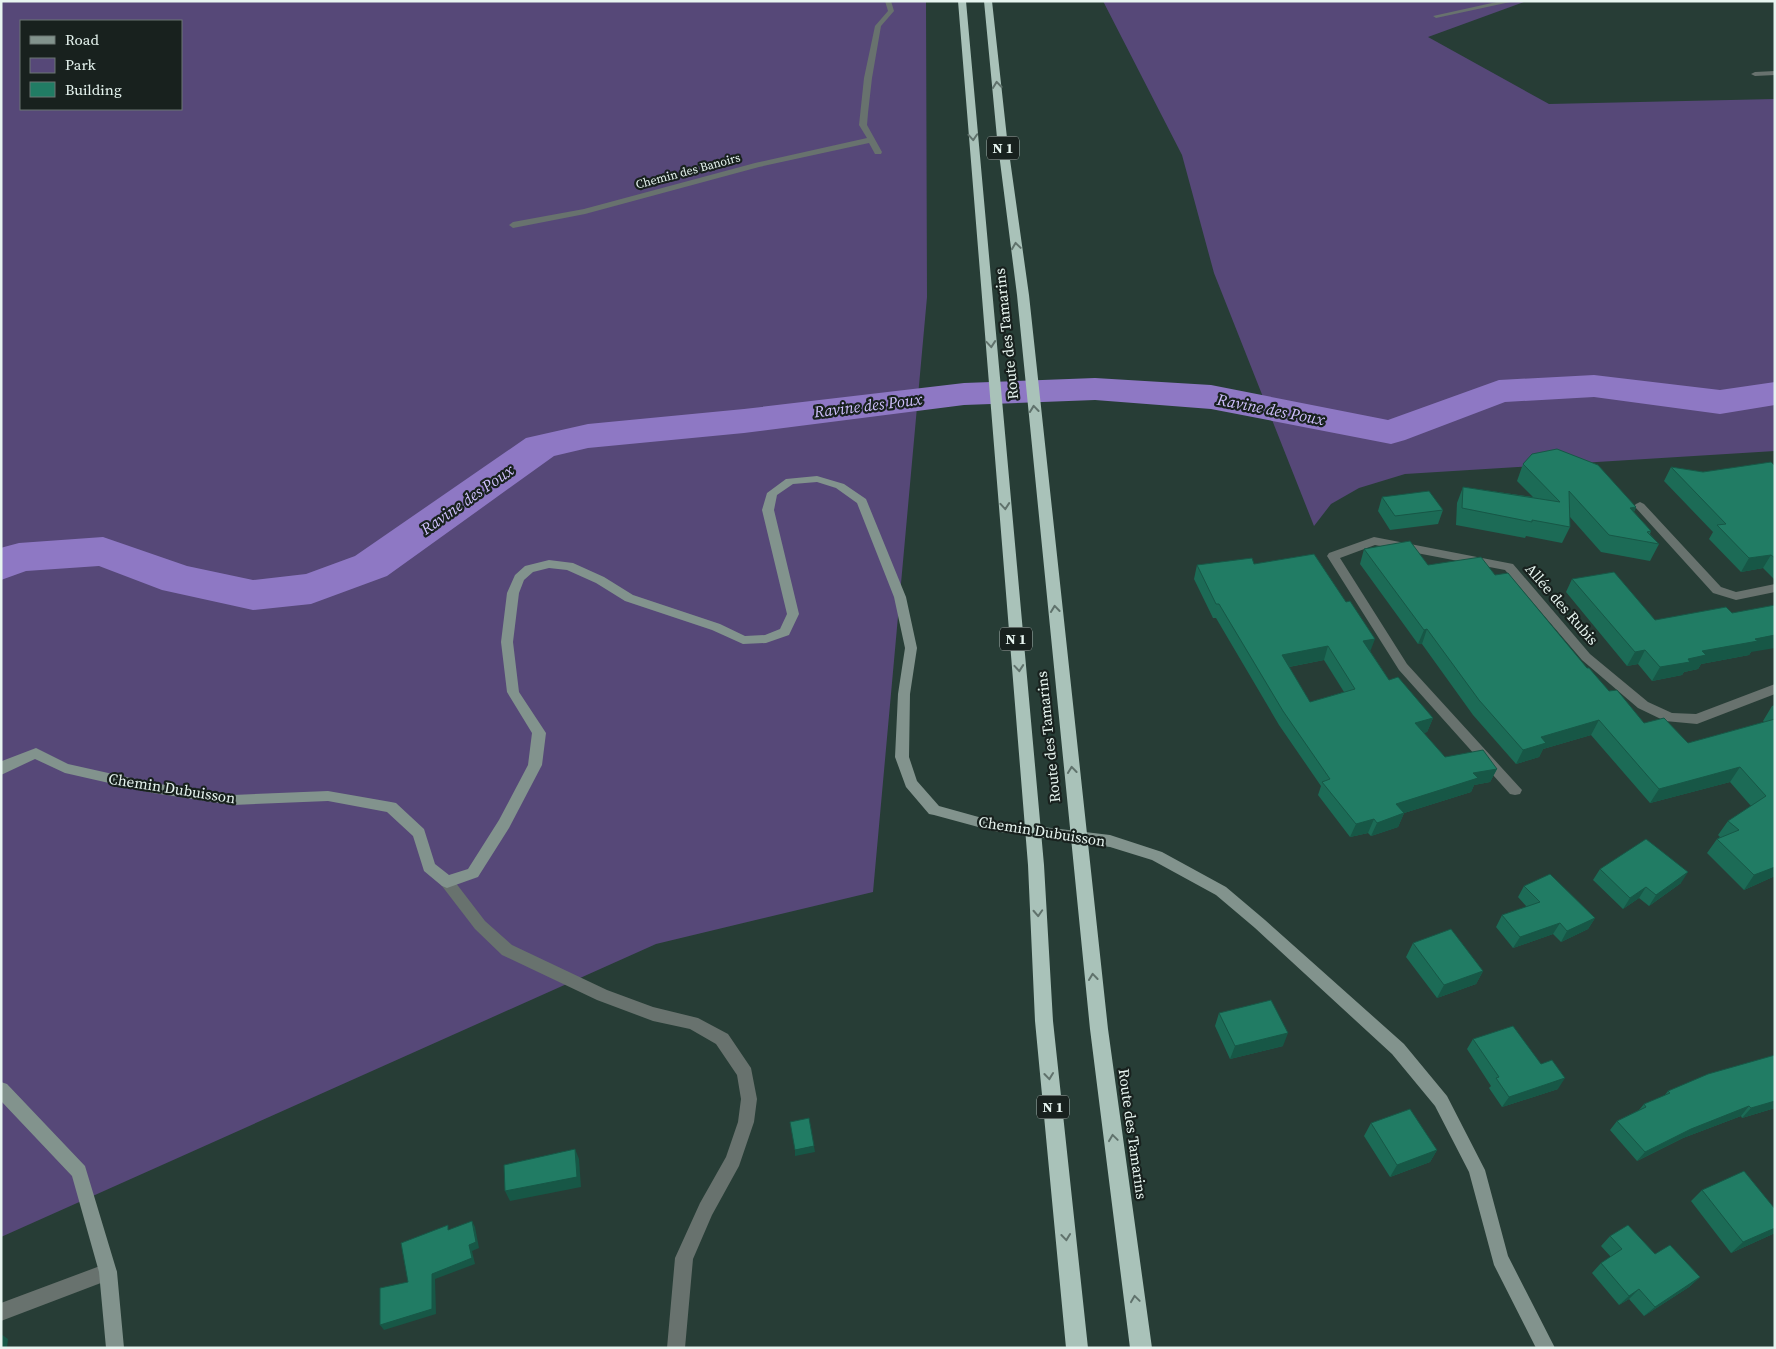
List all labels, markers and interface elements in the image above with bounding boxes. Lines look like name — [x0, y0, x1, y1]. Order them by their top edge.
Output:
legend — [20, 20, 182, 110]
text: Road — [65, 29, 99, 50]
text: Park — [65, 54, 97, 75]
text: Building — [65, 79, 122, 100]
one-way arrow — [991, 81, 1002, 89]
one-way arrow — [967, 133, 978, 141]
road number: N 1 — [987, 136, 1019, 160]
street label: Chemin des Banoirs — [634, 149, 742, 193]
one-way arrow — [1011, 242, 1022, 250]
street label: Route des Tamarins — [989, 267, 1023, 401]
one-way arrow — [985, 340, 996, 348]
water label: Ravine des Poux — [812, 387, 924, 423]
water label: Ravine des Poux — [1214, 388, 1327, 430]
one-way arrow — [1029, 405, 1040, 413]
water label: Ravine des Poux — [415, 458, 519, 540]
one-way arrow — [999, 503, 1010, 511]
street label: Allée des Rubis — [1521, 559, 1603, 649]
one-way arrow — [1049, 605, 1060, 613]
road number: N 1 — [1000, 628, 1032, 650]
one-way arrow — [1013, 664, 1024, 672]
street label: Route des Tamarins — [1031, 670, 1065, 804]
one-way arrow — [1067, 766, 1078, 774]
street label: Chemin Dubuisson — [107, 768, 237, 808]
street label: Chemin Dubuisson — [977, 811, 1107, 851]
one-way arrow — [1033, 910, 1044, 918]
one-way arrow — [1088, 973, 1099, 981]
street label: Route des Tamarins — [1113, 1067, 1153, 1201]
one-way arrow — [1043, 1072, 1054, 1080]
road number: N 1 — [1037, 1096, 1069, 1118]
one-way arrow — [1108, 1134, 1119, 1142]
one-way arrow — [1060, 1233, 1071, 1241]
one-way arrow — [1130, 1295, 1141, 1303]

